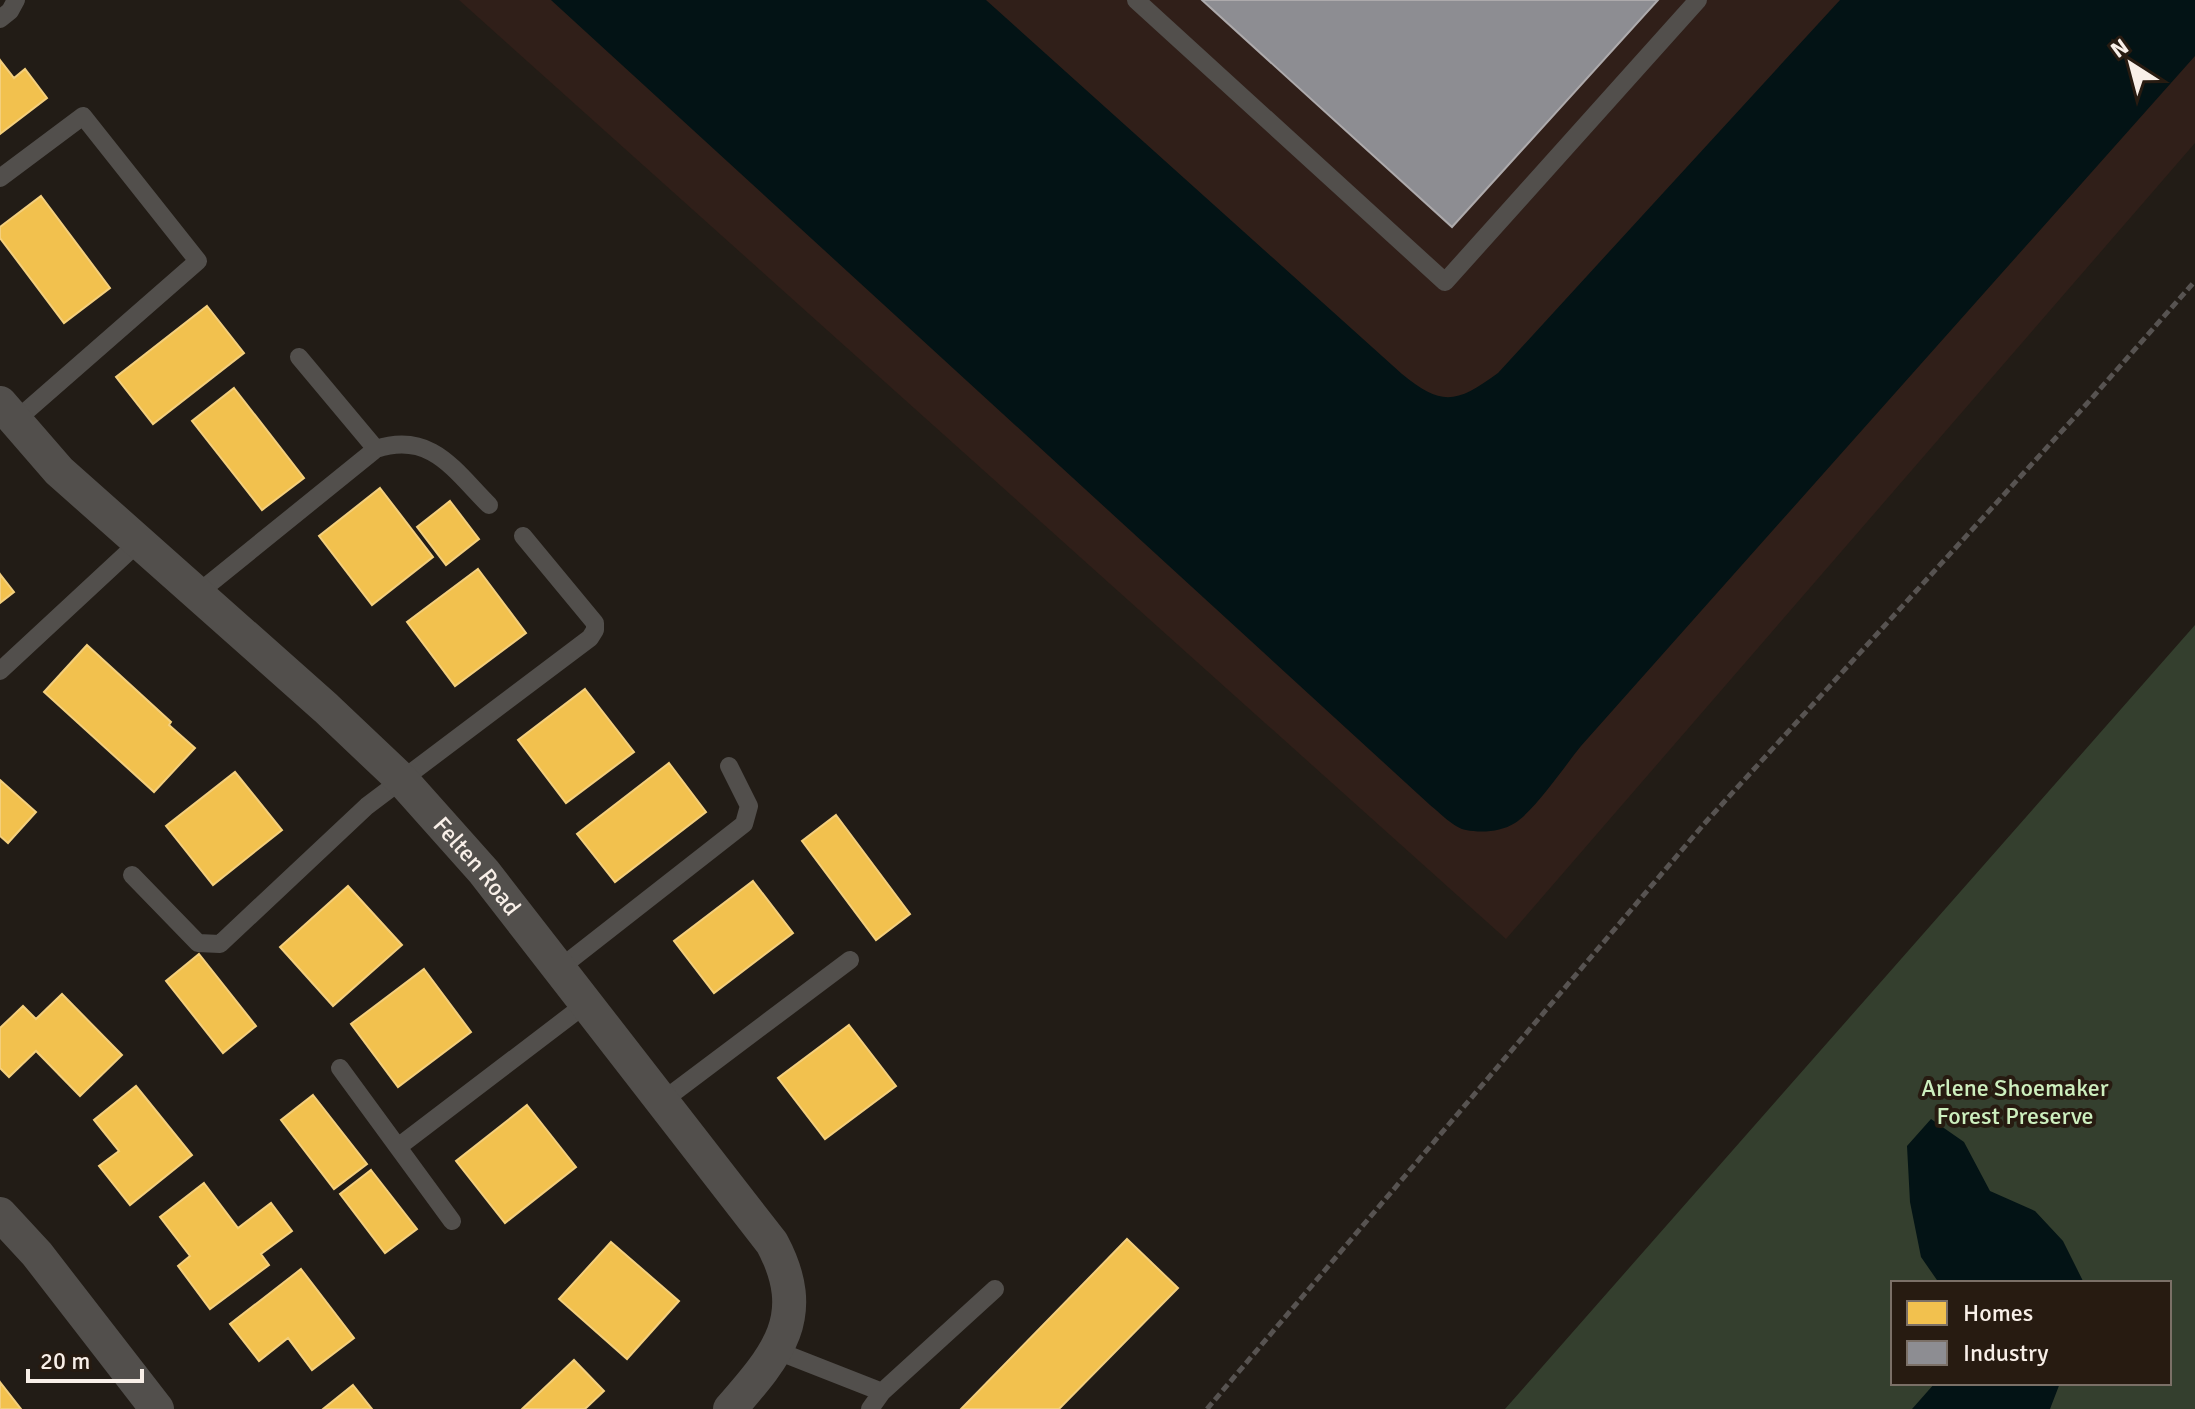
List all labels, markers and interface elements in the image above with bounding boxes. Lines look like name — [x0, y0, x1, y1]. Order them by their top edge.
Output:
north arrow — [2091, 24, 2171, 104]
text: N — [2105, 33, 2134, 64]
street label: Felten Road — [427, 810, 527, 922]
park label: Arlene Shoemaker Forest Preserve — [1921, 1073, 2109, 1131]
legend — [1891, 1281, 2171, 1385]
text: Homes — [1963, 1298, 2033, 1328]
scale bar — [28, 1333, 142, 1383]
text: Industry — [1963, 1338, 2049, 1368]
text: 20 m — [40, 1346, 90, 1376]

